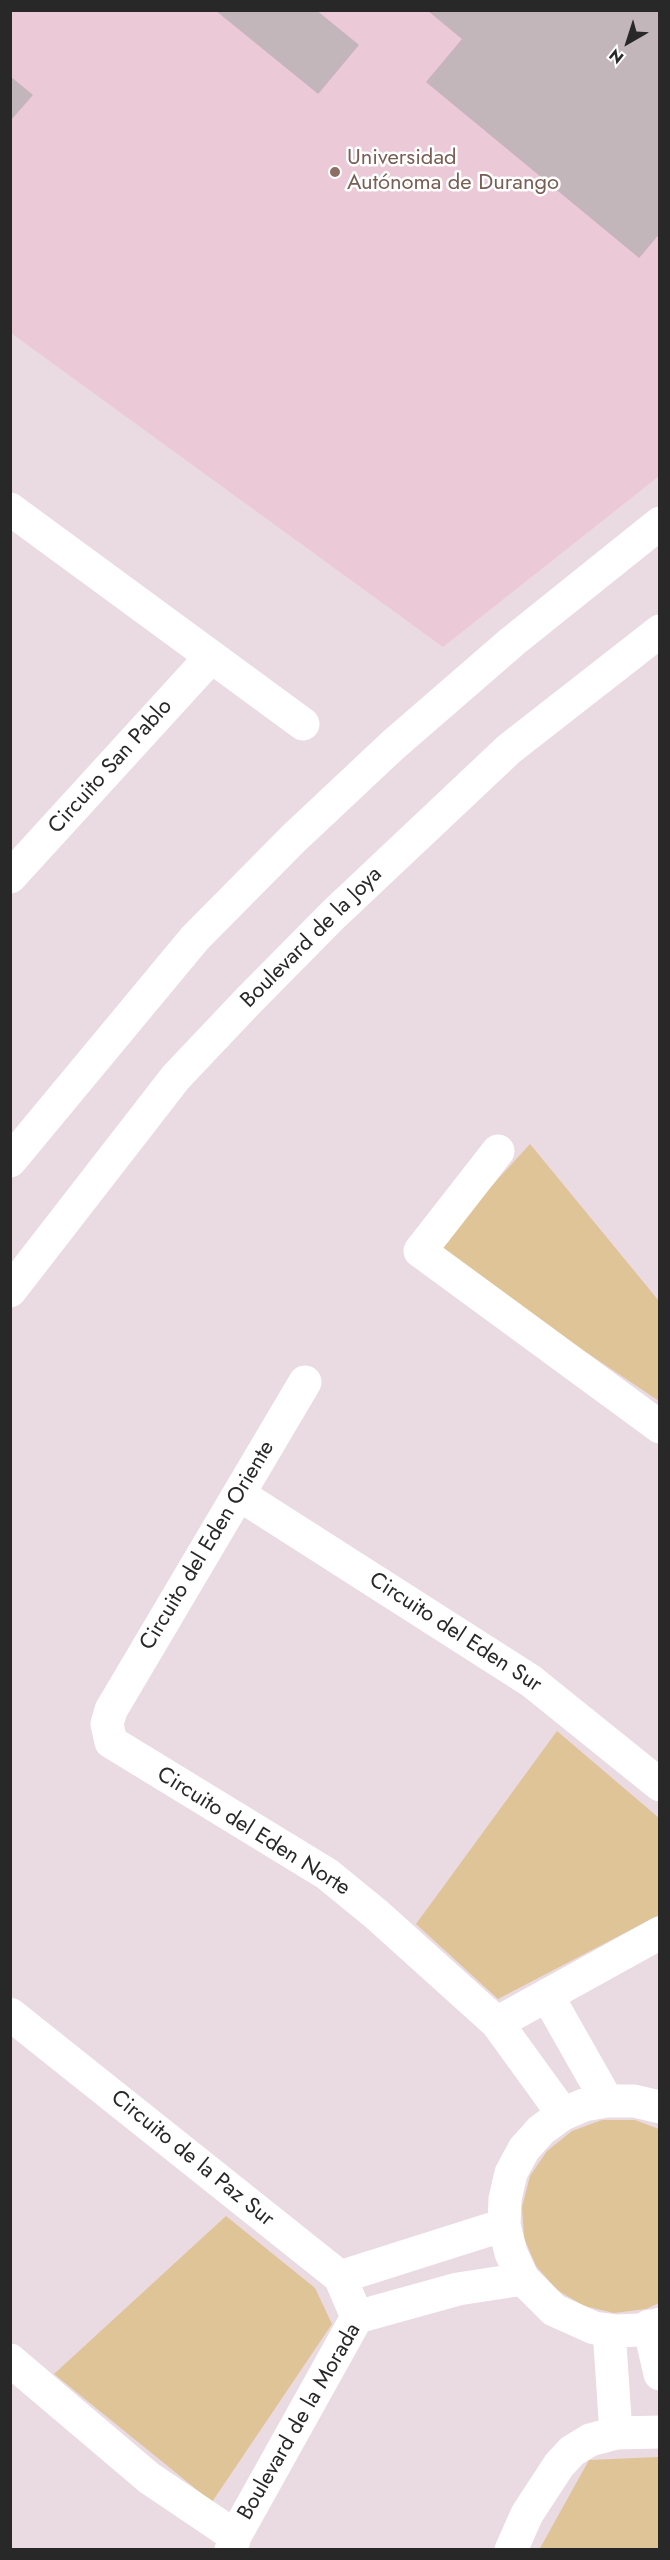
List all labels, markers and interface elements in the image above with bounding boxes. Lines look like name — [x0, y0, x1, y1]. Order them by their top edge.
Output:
north arrow — [598, 12, 658, 72]
text: N — [604, 43, 629, 69]
place label: Universidad Autónoma de Durango — [347, 146, 559, 198]
marker: Universidad Autónoma de Durango — [328, 165, 342, 179]
street label: Circuito San Pablo — [44, 694, 178, 840]
street label: Boulevard de la Joya — [236, 862, 388, 1014]
street label: Circuito del Eden Oriente — [135, 1437, 281, 1655]
street label: Circuito del Eden Sur — [364, 1567, 546, 1699]
street label: Circuito del Eden Norte — [152, 1762, 354, 1902]
street label: Circuito de la Paz Sur — [105, 2085, 279, 2233]
street label: Boulevard de la Morada — [233, 2319, 367, 2525]

